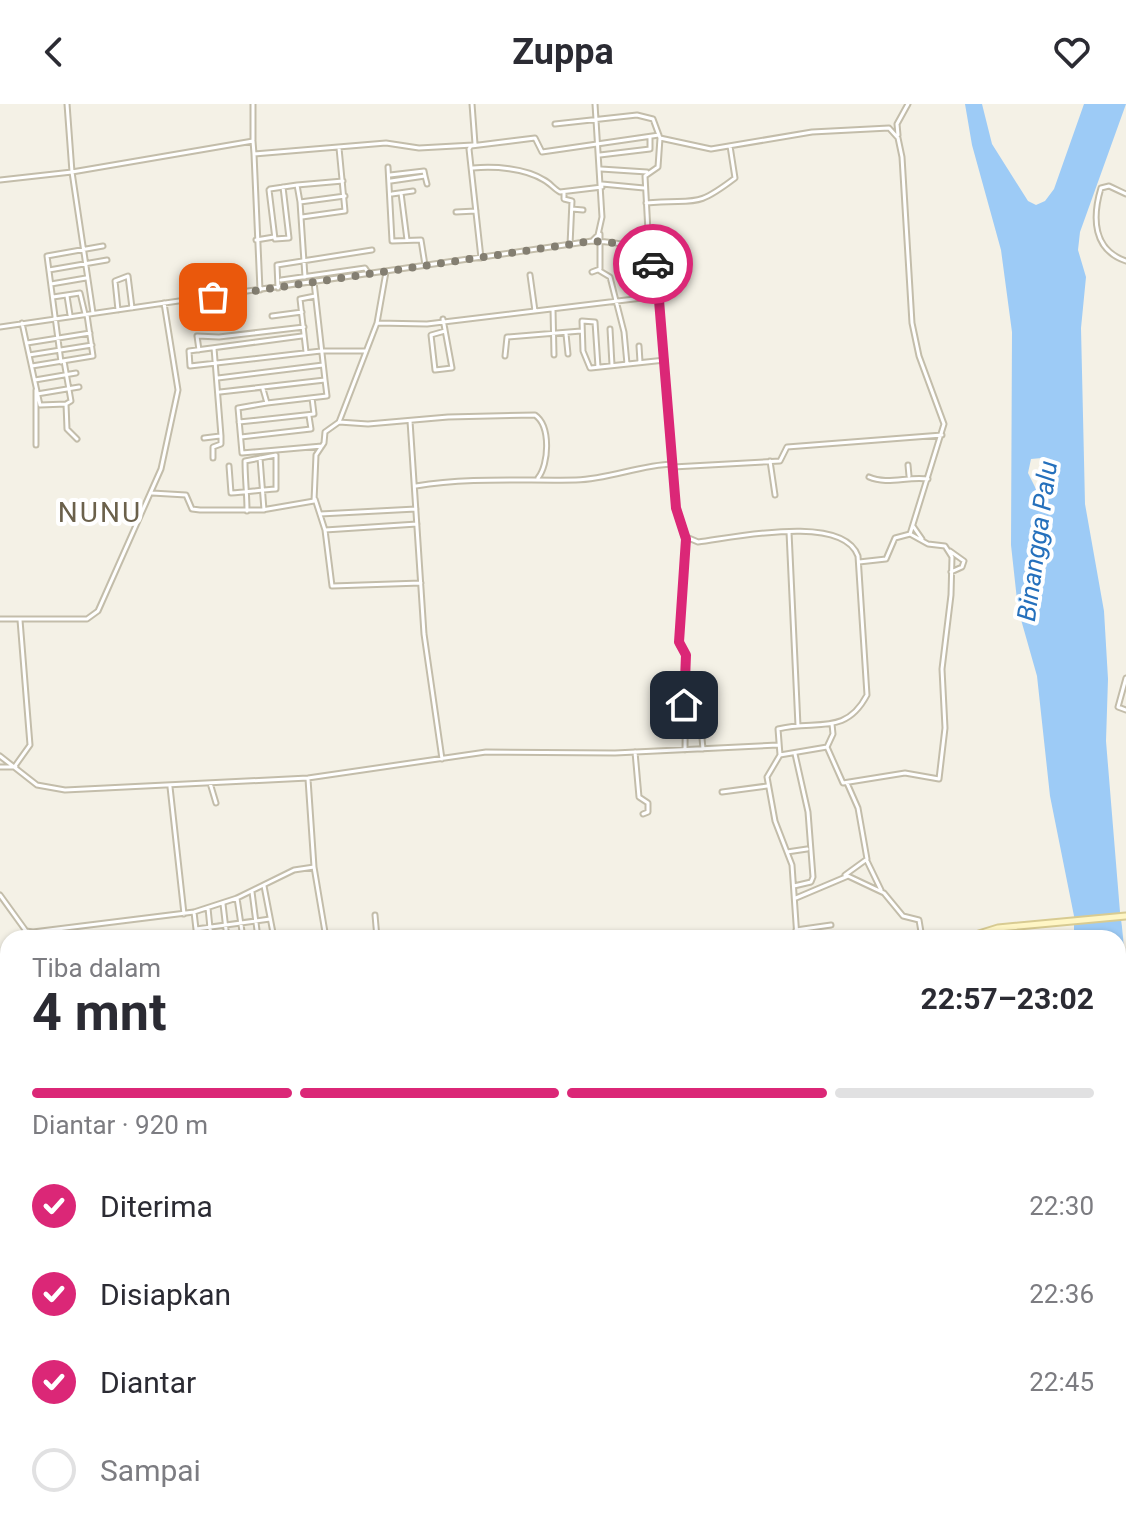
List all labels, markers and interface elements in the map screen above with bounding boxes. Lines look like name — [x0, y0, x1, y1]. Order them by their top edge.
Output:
icon: back — [32, 30, 76, 74]
icon: heart — [1050, 30, 1094, 74]
text: Zuppa — [512, 31, 614, 73]
courier — [613, 224, 693, 304]
icon: car — [631, 242, 675, 286]
pin — [179, 263, 247, 331]
icon: bag — [191, 275, 235, 319]
water label: Binangga Palu — [1011, 459, 1063, 623]
district label: NUNU — [58, 496, 142, 529]
pin — [650, 671, 718, 739]
icon: home — [662, 683, 706, 727]
text: Tiba dalam — [32, 953, 161, 983]
text: 22:57–23:02 — [920, 981, 1094, 1016]
text: 4 mnt — [32, 982, 167, 1043]
text: Diantar · 920 m — [32, 1110, 208, 1140]
icon: check — [32, 1184, 76, 1228]
text: Diterima — [100, 1189, 213, 1224]
text: 22:30 — [1029, 1191, 1094, 1221]
icon: check — [32, 1272, 76, 1316]
text: Disiapkan — [100, 1277, 231, 1312]
text: 22:36 — [1029, 1279, 1094, 1309]
icon: check — [32, 1360, 76, 1404]
text: Diantar — [100, 1365, 196, 1400]
text: 22:45 — [1029, 1367, 1094, 1397]
text: Sampai — [100, 1453, 201, 1488]

